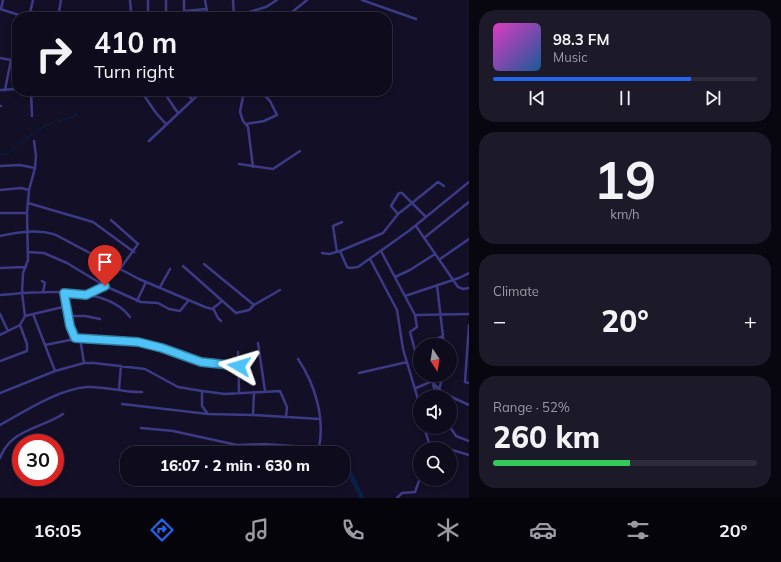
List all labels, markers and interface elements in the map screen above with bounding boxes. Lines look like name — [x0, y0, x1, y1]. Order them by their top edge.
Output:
text: 410 m — [94, 25, 177, 60]
icon: right — [28, 28, 80, 80]
text: 98.3 FM — [553, 30, 609, 49]
text: Music — [553, 49, 588, 65]
text: Turn right — [94, 60, 174, 83]
icon: previous — [526, 87, 548, 109]
icon: pause — [614, 87, 636, 109]
icon: next — [702, 87, 724, 109]
text: 19 — [594, 147, 656, 212]
text: km/h — [610, 206, 640, 222]
pin — [88, 245, 122, 286]
icon: arrive — [94, 251, 116, 273]
text: Climate — [493, 283, 539, 299]
text: 20° — [601, 302, 649, 340]
text: − — [493, 307, 506, 335]
text: + — [744, 307, 757, 335]
north arrow — [413, 338, 457, 382]
map controls — [413, 338, 457, 486]
position arrow — [218, 345, 260, 387]
button: sound — [413, 390, 457, 434]
text: Range · 52% — [493, 399, 570, 415]
text: 260 km — [493, 418, 600, 456]
speed limit sign: 30 — [12, 434, 64, 486]
button: search — [413, 442, 457, 486]
text: 16:07 · 2 min · 630 m — [160, 456, 310, 475]
icon: directions — [148, 516, 176, 544]
icon: music — [243, 516, 271, 544]
icon: phone — [339, 516, 367, 544]
icon: climate — [434, 516, 462, 544]
icon: car — [529, 516, 557, 544]
icon: filters — [624, 516, 652, 544]
text: 16:05 — [34, 519, 81, 542]
text: 20° — [719, 519, 747, 542]

